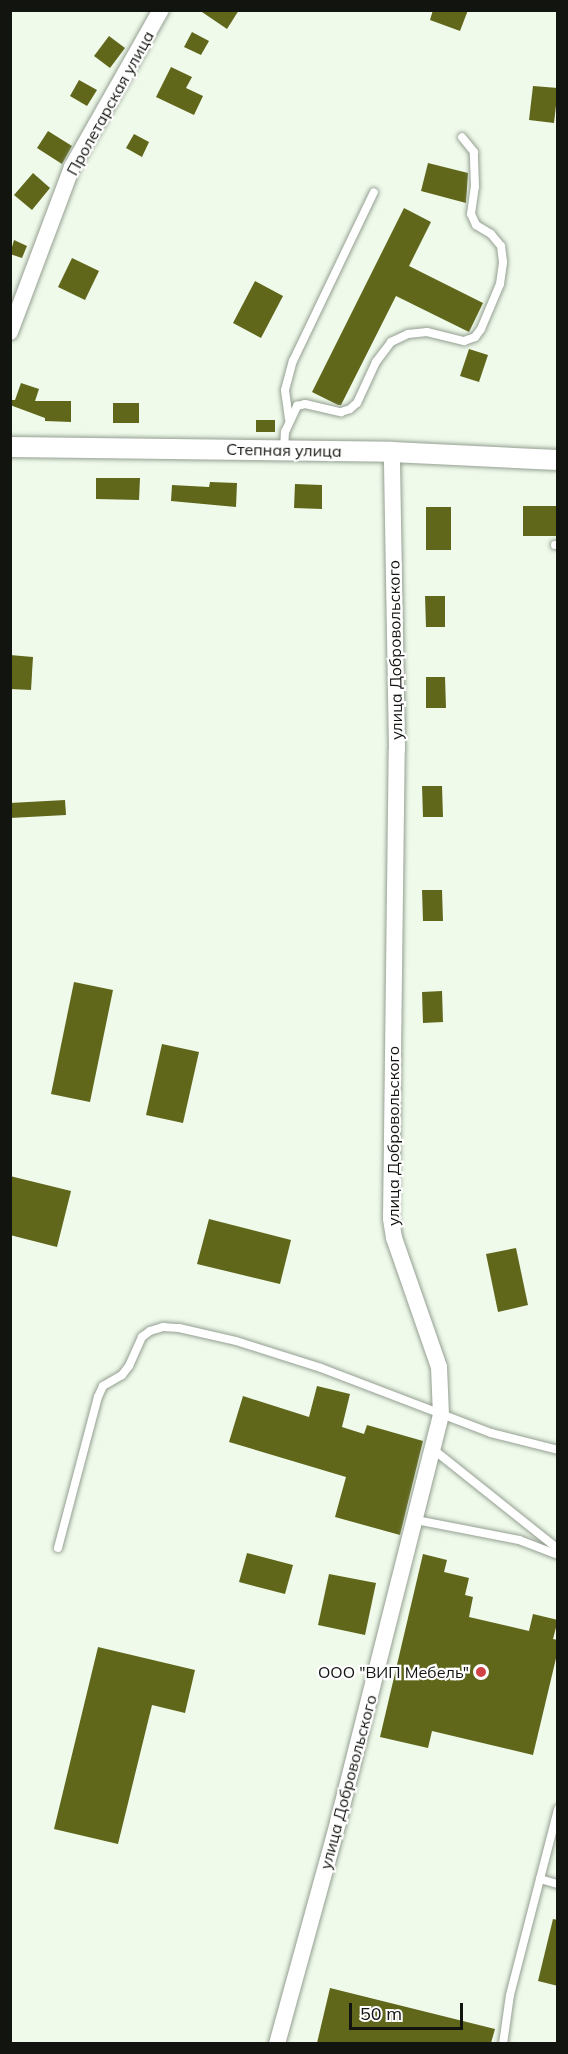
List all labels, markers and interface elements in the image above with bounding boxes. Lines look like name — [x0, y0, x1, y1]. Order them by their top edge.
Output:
street label: Пролетарская улица — [62, 27, 158, 179]
street label: Степная улица — [226, 439, 342, 461]
street label: улица Добровольского — [384, 560, 406, 740]
street label: улица Добровольского — [383, 1046, 403, 1226]
place label: ООО "ВИП Мебель" — [318, 1662, 469, 1682]
marker: ООО "ВИП Мебель" — [474, 1665, 488, 1679]
street label: улица Добровольского — [315, 1693, 381, 1871]
scale bar — [352, 1991, 466, 2029]
text: 50 m — [360, 2002, 402, 2025]

